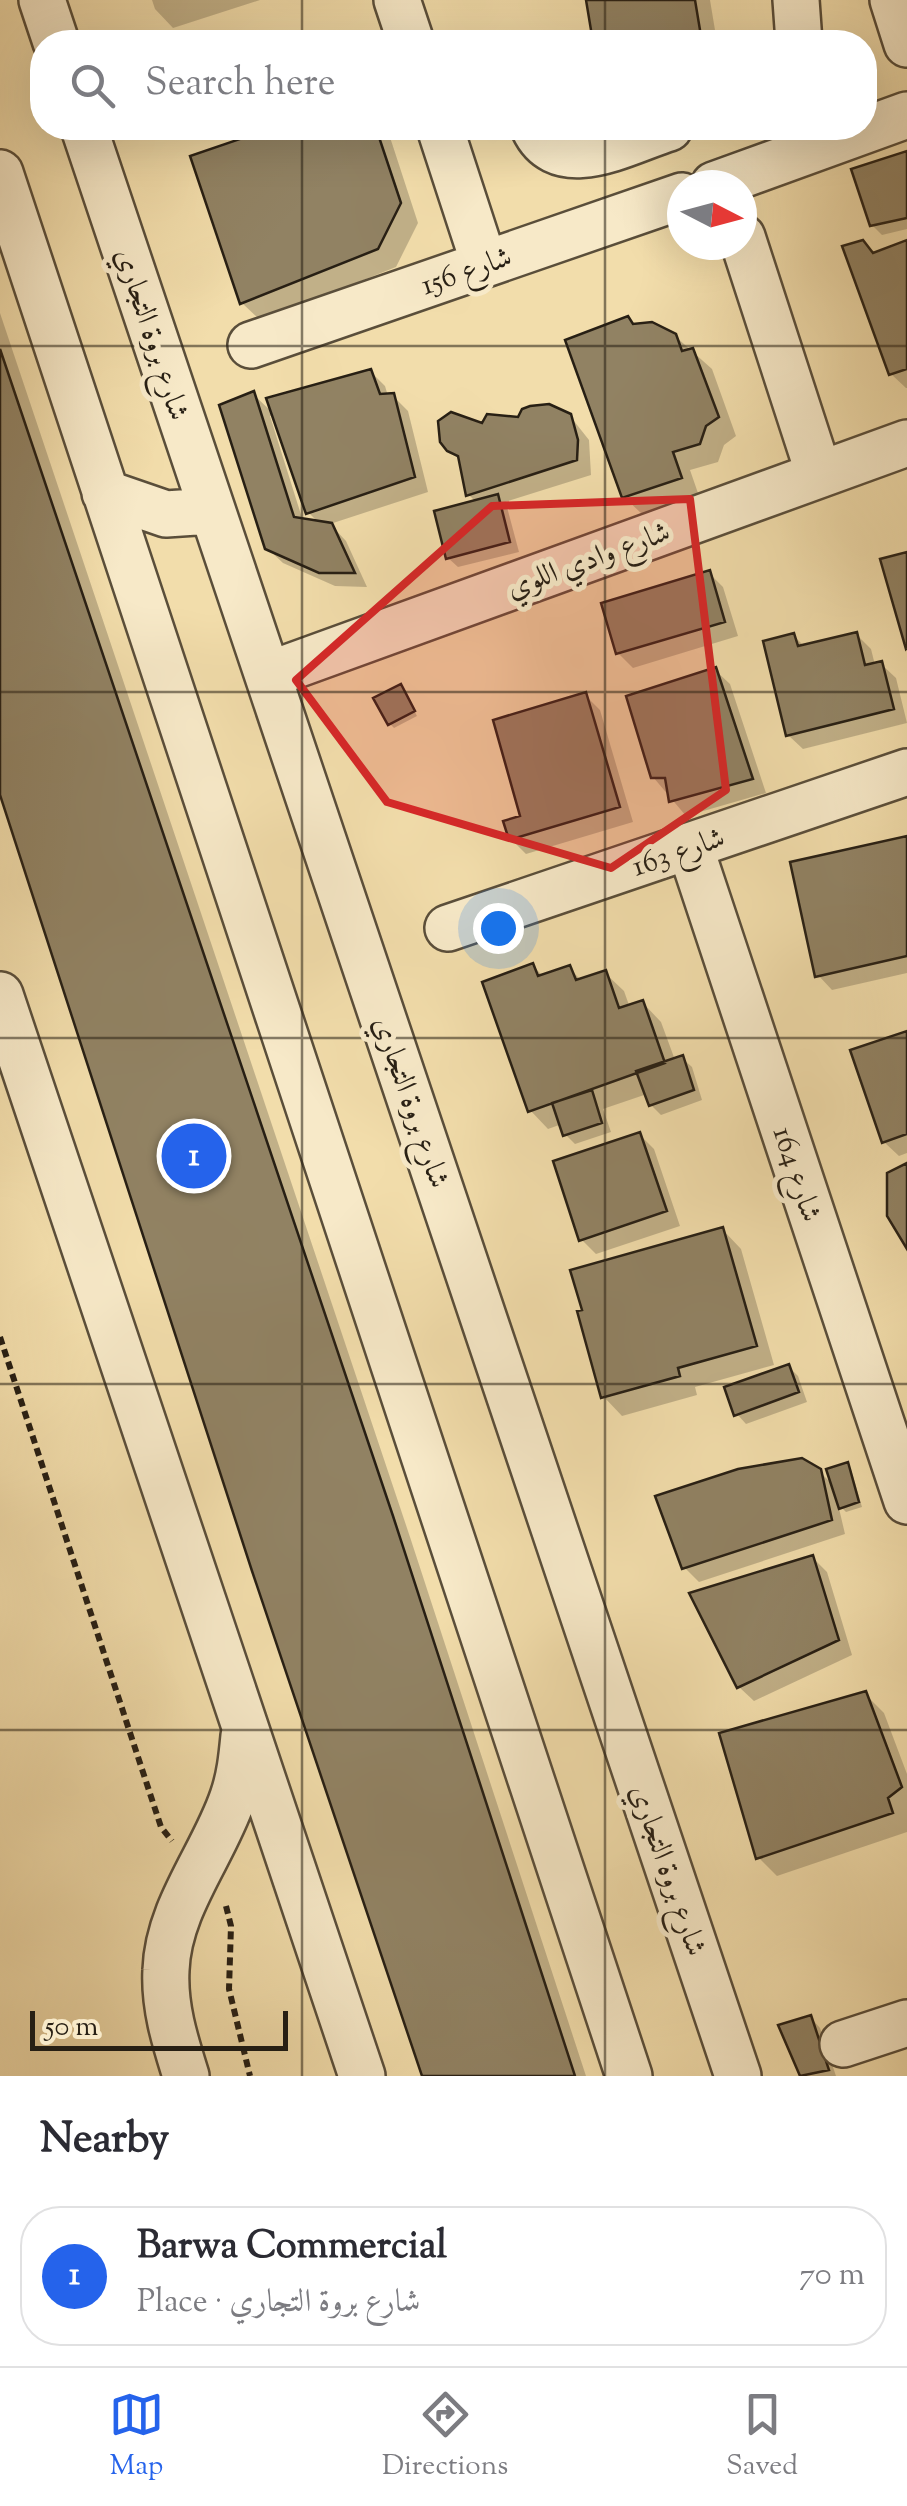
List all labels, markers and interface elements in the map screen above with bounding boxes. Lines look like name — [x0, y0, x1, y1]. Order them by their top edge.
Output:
search box — [30, 30, 877, 140]
icon: search — [65, 58, 120, 113]
text: Search here — [145, 58, 336, 112]
north arrow — [667, 170, 757, 260]
street label: شارع 156 — [415, 237, 519, 309]
street label: شارع بروة التجاري — [102, 243, 199, 427]
street label: شارع وادي اللوي — [501, 512, 677, 612]
street label: شارع 163 — [627, 817, 731, 890]
your location — [473, 903, 524, 954]
street label: شارع بروة التجاري — [359, 1011, 459, 1195]
pin: 1 — [162, 1118, 226, 1194]
street label: شارع 164 — [759, 1121, 831, 1228]
street label: شارع بروة التجاري — [616, 1779, 716, 1963]
scale bar — [30, 2006, 288, 2050]
text: 50 m — [45, 2008, 99, 2048]
text: Nearby — [40, 2111, 169, 2171]
text: Barwa Commercial — [137, 2221, 447, 2275]
text: 1 — [69, 2253, 80, 2299]
text: 70 m — [799, 2253, 865, 2299]
text: Place · شارع بروة التجاري — [137, 2280, 420, 2326]
tab: Map — [109, 2387, 164, 2487]
tab: Directions — [382, 2387, 508, 2487]
tab: Saved — [726, 2387, 798, 2487]

